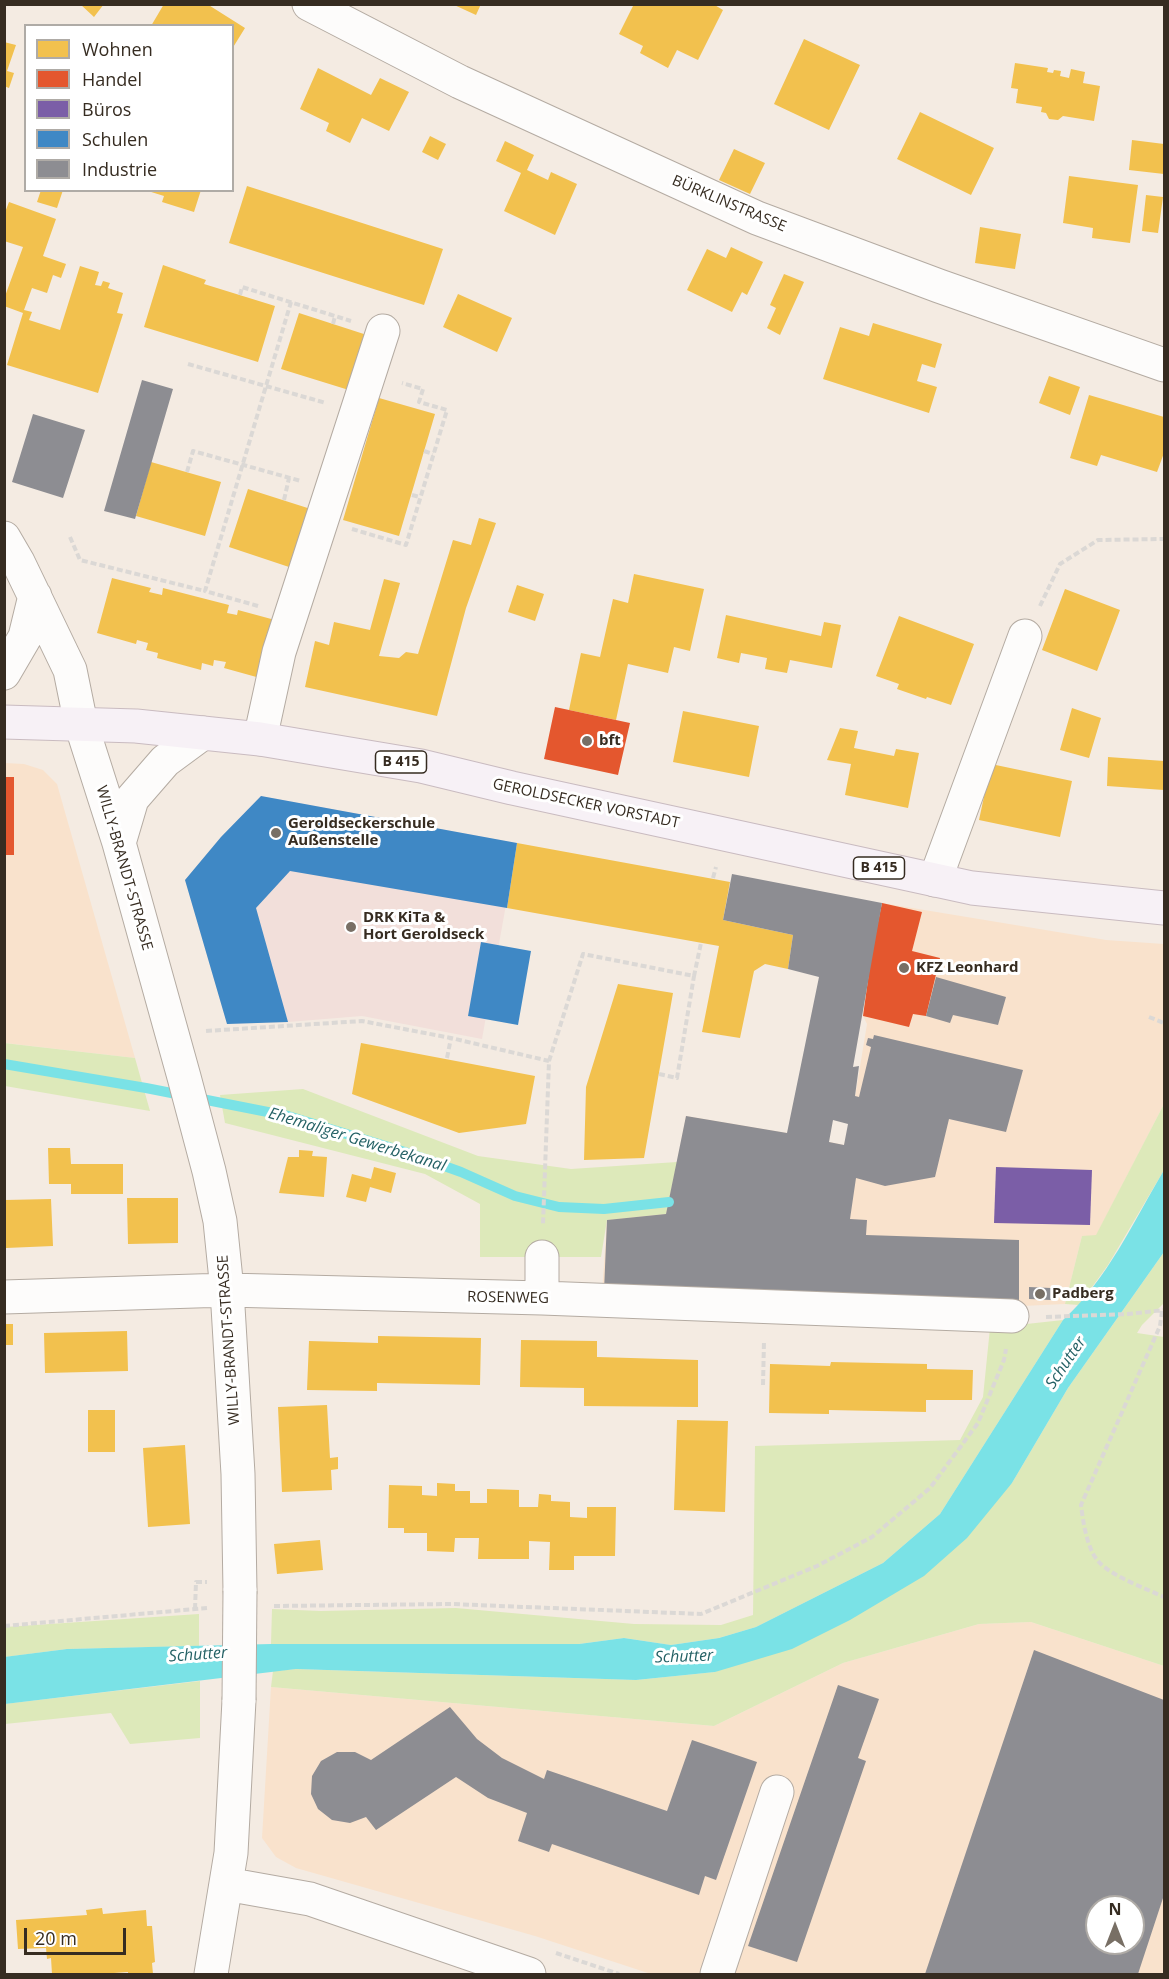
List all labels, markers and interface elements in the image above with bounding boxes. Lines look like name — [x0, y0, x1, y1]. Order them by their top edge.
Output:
legend — [24, 24, 234, 192]
text: Wohnen — [82, 37, 153, 61]
text: Handel — [82, 67, 142, 91]
text: Büros — [82, 97, 131, 121]
text: Schulen — [82, 127, 148, 151]
text: Industrie — [82, 157, 157, 181]
street label: BÜRKLINSTRASSE — [669, 172, 789, 236]
place label: bft — [599, 732, 621, 750]
marker: bft — [580, 734, 594, 748]
road number: B 415 — [376, 751, 426, 773]
street label: GEROLDSECKER VORSTADT — [491, 775, 681, 833]
street label: WILLY-BRANDT-STRASSE — [92, 784, 156, 952]
place label: Geroldseckerschule Außenstelle — [288, 815, 435, 850]
marker: Geroldseckerschule Außenstelle — [269, 826, 283, 840]
road number: B 415 — [854, 857, 904, 879]
place label: DRK KiTa & Hort Geroldseck — [363, 909, 484, 944]
marker: DRK KiTa & Hort Geroldseck — [344, 920, 358, 934]
place label: KFZ Leonhard — [916, 959, 1018, 977]
marker: KFZ Leonhard — [897, 961, 911, 975]
water label: Ehemaliger Gewerbekanal — [266, 1104, 448, 1176]
street label: WILLY-BRANDT-STRASSE — [214, 1254, 244, 1426]
place label: Padberg — [1052, 1285, 1114, 1303]
marker: Padberg — [1033, 1287, 1047, 1301]
street label: ROSENWEG — [467, 1288, 549, 1308]
water label: Schutter — [1042, 1333, 1090, 1393]
water label: Schutter — [168, 1643, 228, 1667]
water label: Schutter — [654, 1646, 714, 1668]
north arrow — [1085, 1895, 1145, 1955]
text: N — [1108, 1898, 1122, 1920]
scale bar — [27, 1916, 129, 1954]
text: 20 m — [35, 1926, 77, 1950]

